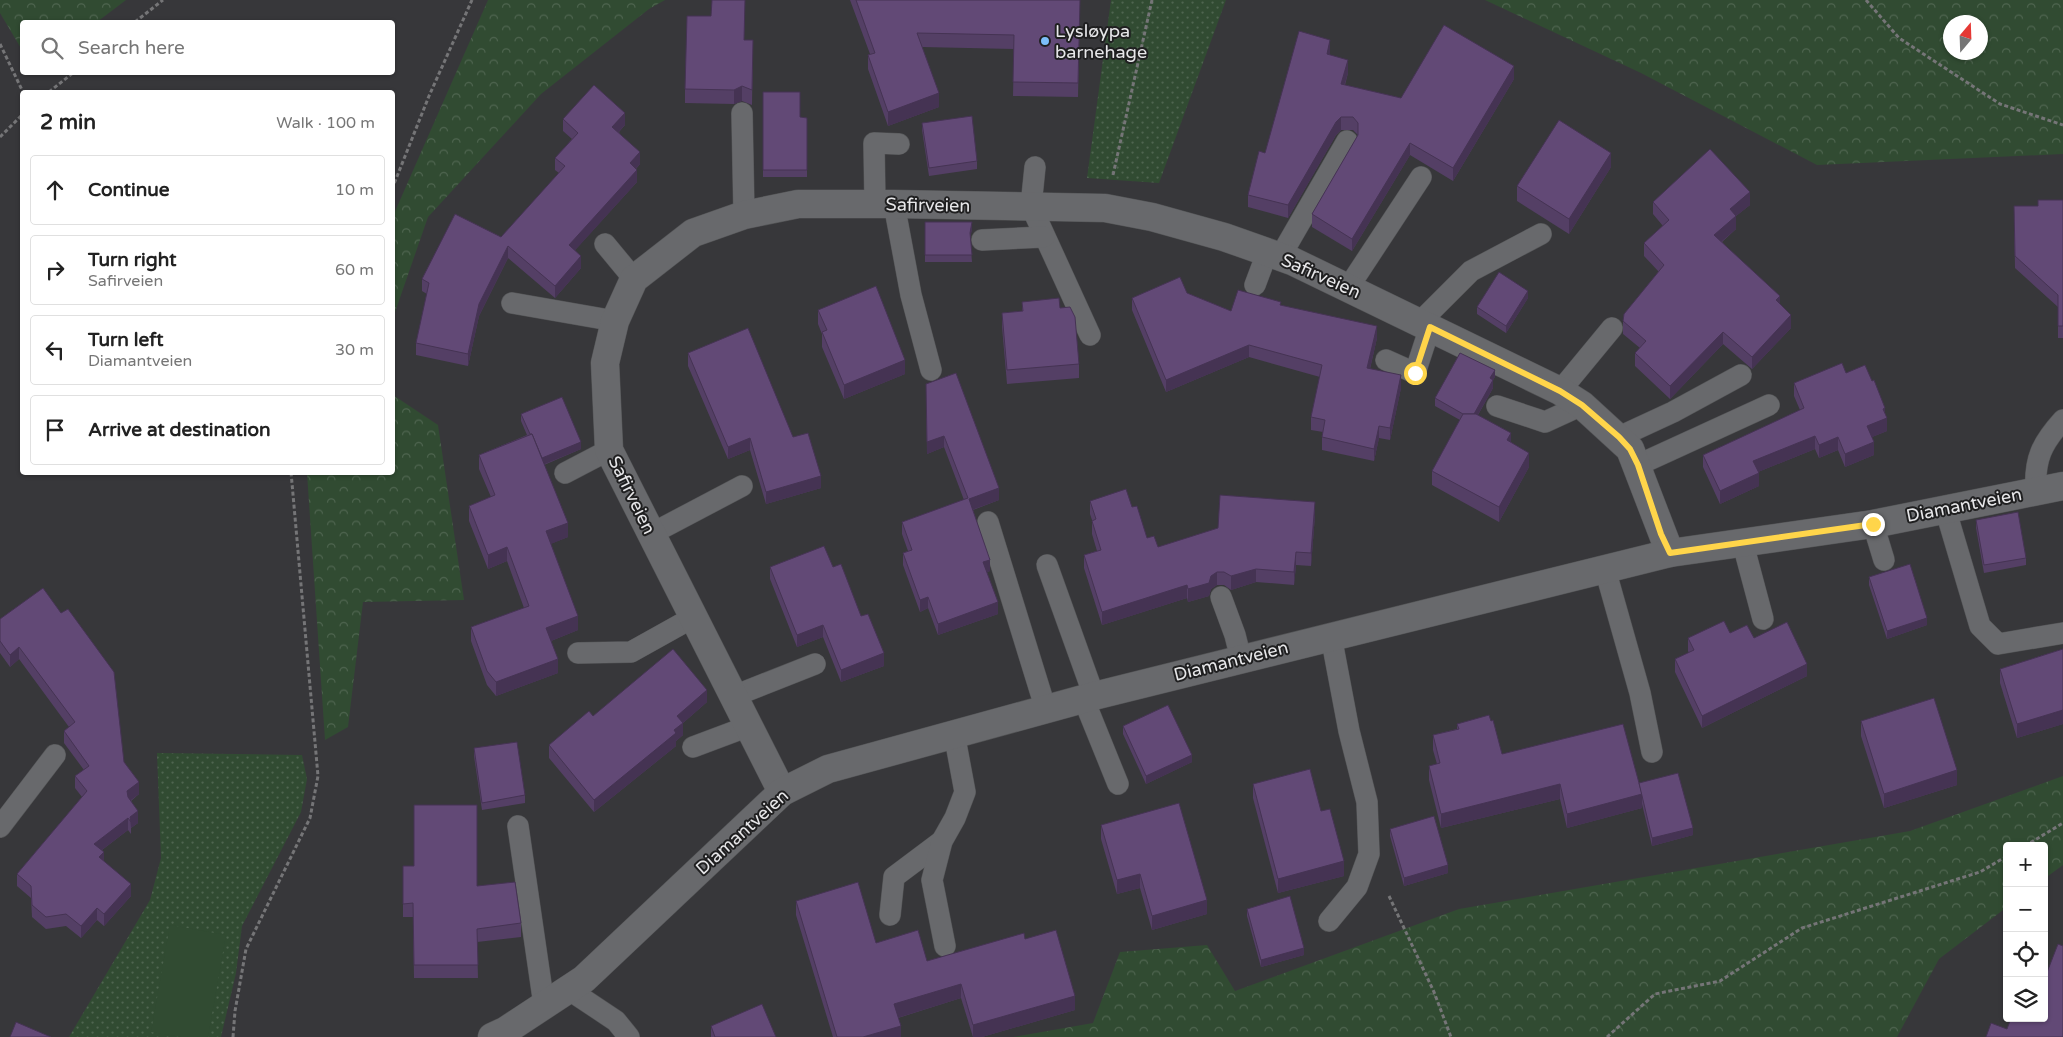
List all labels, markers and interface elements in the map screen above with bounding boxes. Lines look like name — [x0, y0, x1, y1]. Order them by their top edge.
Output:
north arrow — [1943, 15, 1988, 60]
search box — [20, 20, 395, 75]
place label: Lysløypa barnehage — [1055, 20, 1147, 63]
icon: search — [38, 34, 66, 62]
marker: Lysløypa barnehage — [1039, 35, 1051, 47]
text: Search here — [78, 37, 185, 59]
text: 2 min — [40, 110, 96, 135]
text: Walk · 100 m — [276, 113, 375, 133]
icon: ahead — [41, 176, 69, 204]
text: Continue — [88, 179, 170, 201]
text: 10 m — [335, 180, 374, 200]
street label: Safirveien — [886, 193, 970, 217]
text: Turn right — [88, 249, 176, 271]
street label: Safirveien — [1278, 249, 1364, 303]
icon: right — [41, 256, 69, 284]
text: 60 m — [335, 260, 374, 280]
text: Safirveien — [88, 271, 163, 291]
text: Turn left — [88, 329, 164, 351]
icon: left — [41, 336, 69, 364]
text: 30 m — [335, 340, 374, 360]
text: Diamantveien — [88, 351, 192, 371]
route start — [1404, 362, 1427, 385]
icon: arrive — [41, 416, 69, 444]
text: Arrive at destination — [88, 419, 271, 441]
street label: Safirveien — [604, 452, 660, 538]
street label: Diamantveien — [1904, 483, 2024, 527]
route end — [1862, 513, 1885, 536]
street label: Diamantveien — [1171, 636, 1291, 686]
street label: Diamantveien — [691, 785, 793, 879]
map controls — [2003, 842, 2048, 1022]
button: + — [2003, 842, 2048, 887]
button: − — [2003, 887, 2048, 932]
button: locate — [2003, 932, 2048, 977]
button: layers — [2003, 977, 2048, 1022]

